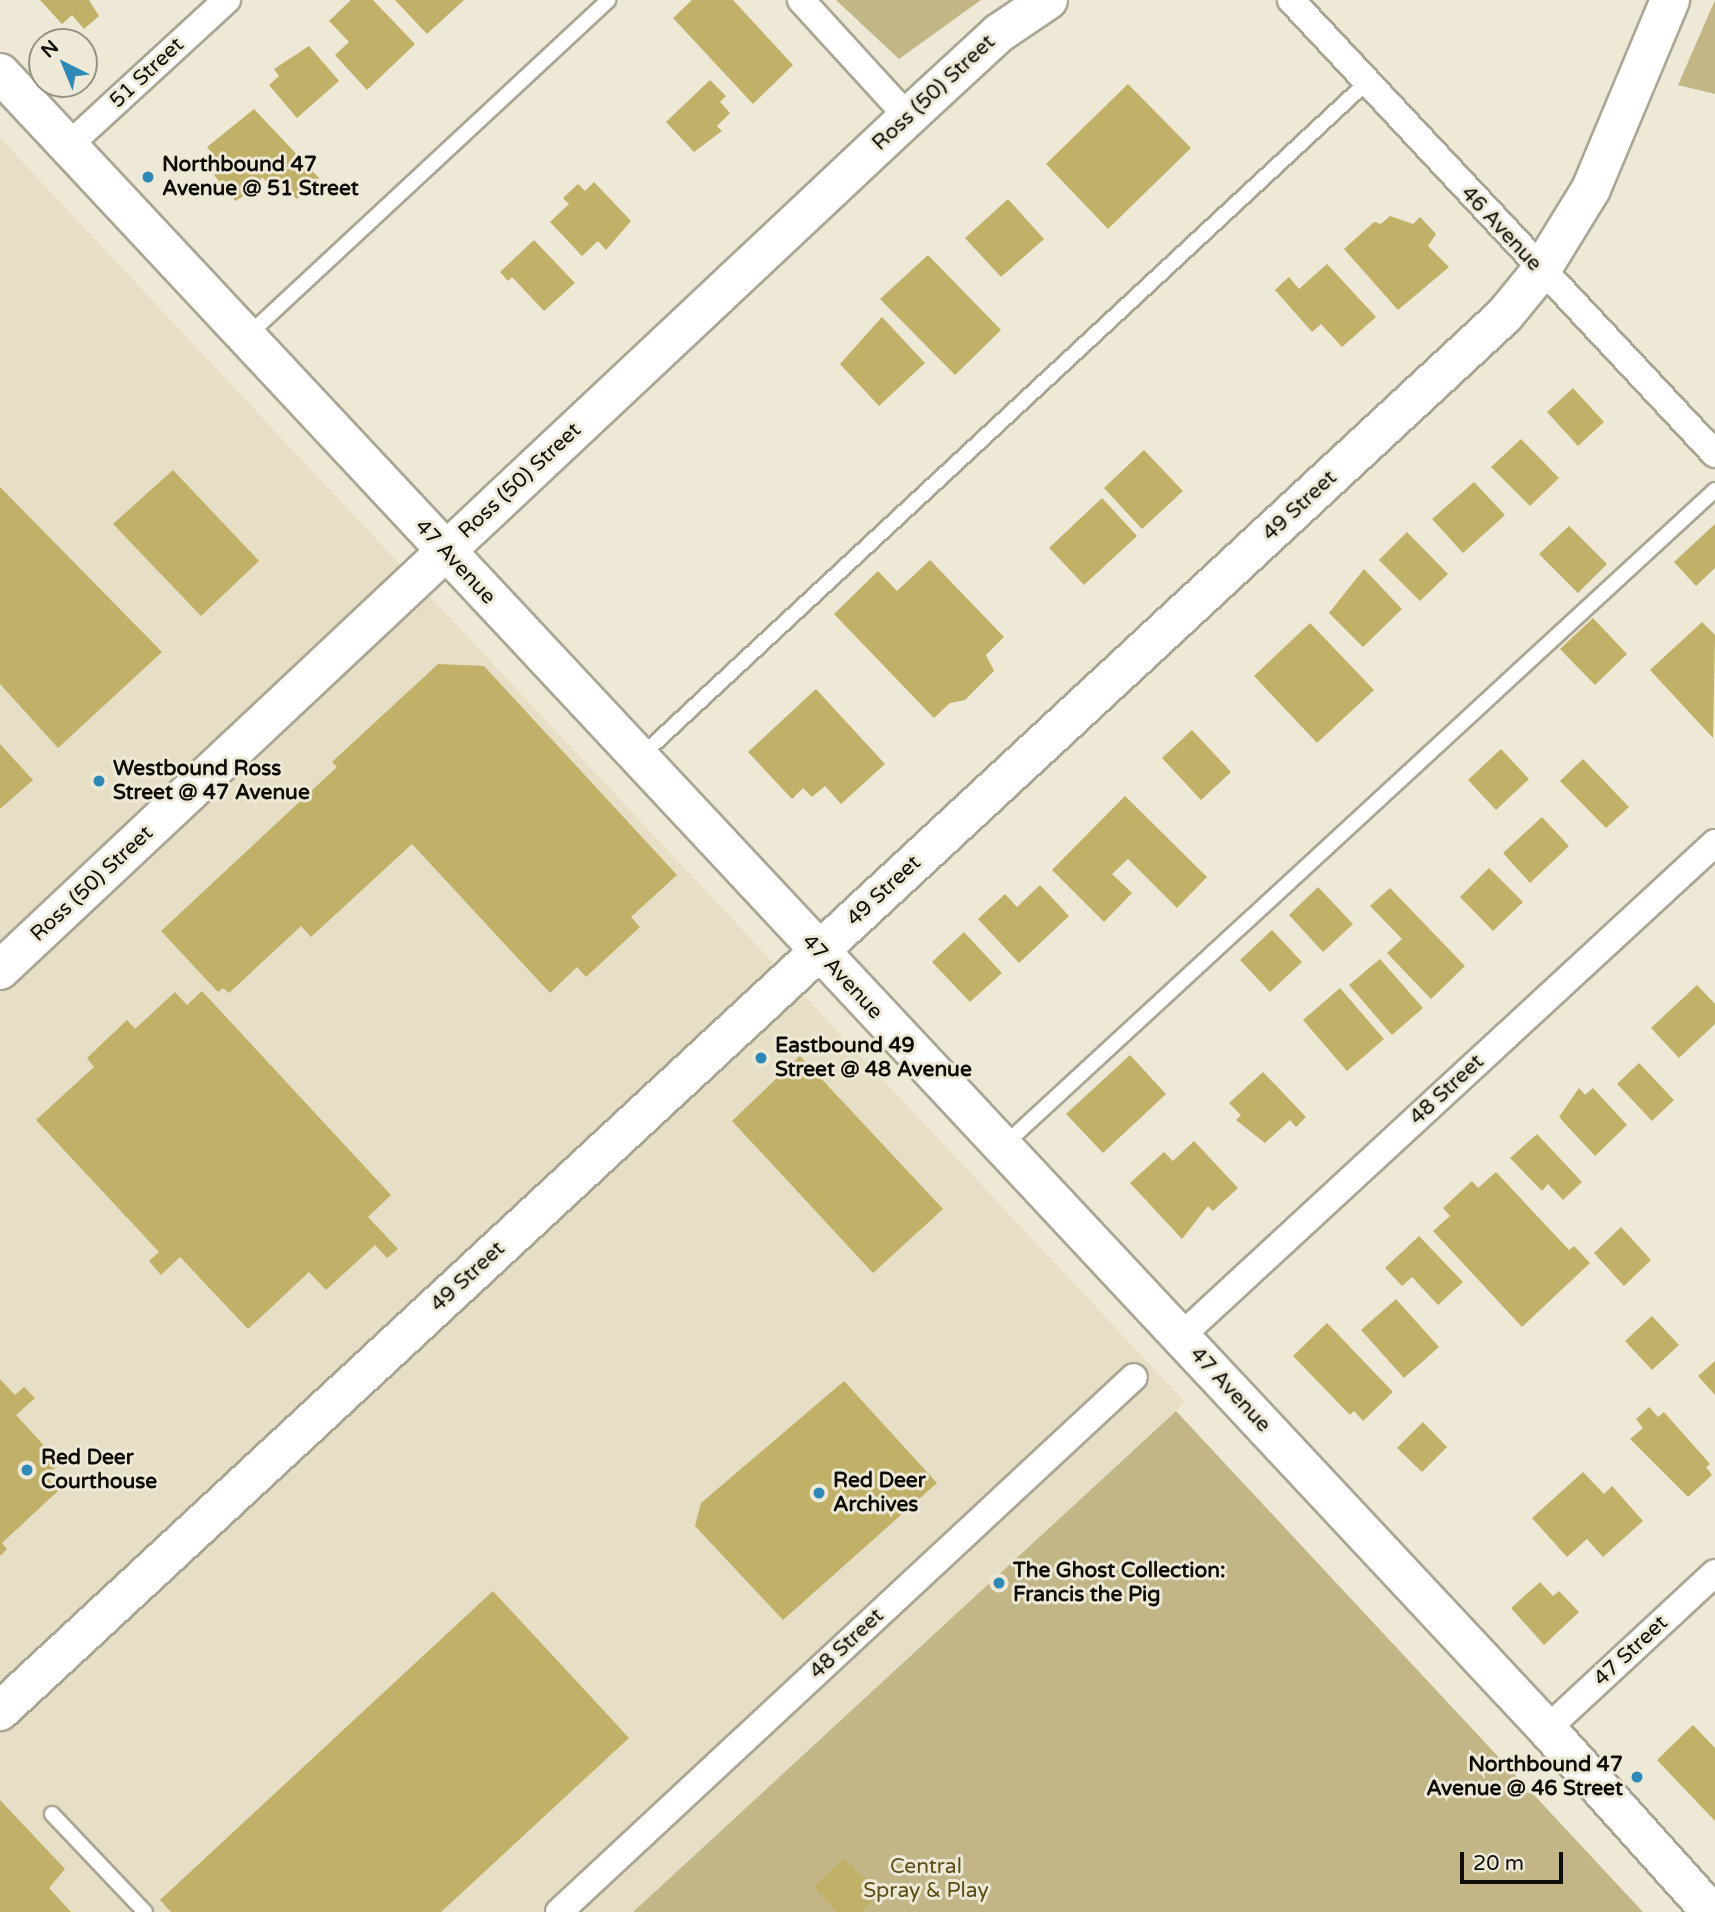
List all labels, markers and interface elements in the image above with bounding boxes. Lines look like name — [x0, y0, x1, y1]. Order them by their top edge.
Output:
north arrow — [28, 28, 98, 98]
street label: Ross (50) Street — [868, 30, 1000, 156]
street label: 51 Street — [105, 32, 189, 114]
text: N — [37, 36, 63, 62]
place label: Northbound 47 Avenue @ 51 Street — [162, 152, 359, 202]
marker: Northbound 47 Avenue @ 51 Street — [140, 169, 156, 185]
street label: 46 Avenue — [1455, 181, 1547, 277]
street label: Ross (50) Street — [454, 418, 586, 544]
street label: 49 Street — [1258, 465, 1342, 547]
street label: 47 Avenue — [409, 514, 501, 610]
place label: Westbound Ross Street @ 47 Avenue — [113, 756, 310, 806]
marker: Westbound Ross Street @ 47 Avenue — [91, 773, 107, 789]
street label: Ross (50) Street — [26, 821, 158, 947]
street label: 49 Street — [842, 850, 926, 932]
street label: 47 Avenue — [796, 929, 888, 1025]
place label: Eastbound 49 Street @ 48 Avenue — [775, 1033, 972, 1083]
street label: 48 Street — [1405, 1049, 1489, 1131]
marker: Eastbound 49 Street @ 48 Avenue — [753, 1050, 769, 1066]
street label: 49 Street — [426, 1236, 510, 1318]
street label: 47 Avenue — [1184, 1342, 1276, 1438]
place label: Red Deer Courthouse — [41, 1445, 157, 1495]
marker: Red Deer Courthouse — [19, 1462, 35, 1478]
place label: Red Deer Archives — [833, 1468, 926, 1518]
marker: Red Deer Archives — [811, 1485, 827, 1501]
place label: The Ghost Collection: Francis the Pig — [1013, 1558, 1226, 1608]
marker: The Ghost Collection: Francis the Pig — [991, 1575, 1007, 1591]
street label: 48 Street — [805, 1603, 889, 1685]
street label: 47 Street — [1589, 1610, 1673, 1692]
place label: Northbound 47 Avenue @ 46 Street — [1426, 1752, 1623, 1802]
marker: Northbound 47 Avenue @ 46 Street — [1629, 1769, 1645, 1785]
scale bar — [1463, 1839, 1566, 1883]
text: 20 m — [1473, 1851, 1524, 1876]
park label: Central Spray & Play — [863, 1854, 989, 1904]

